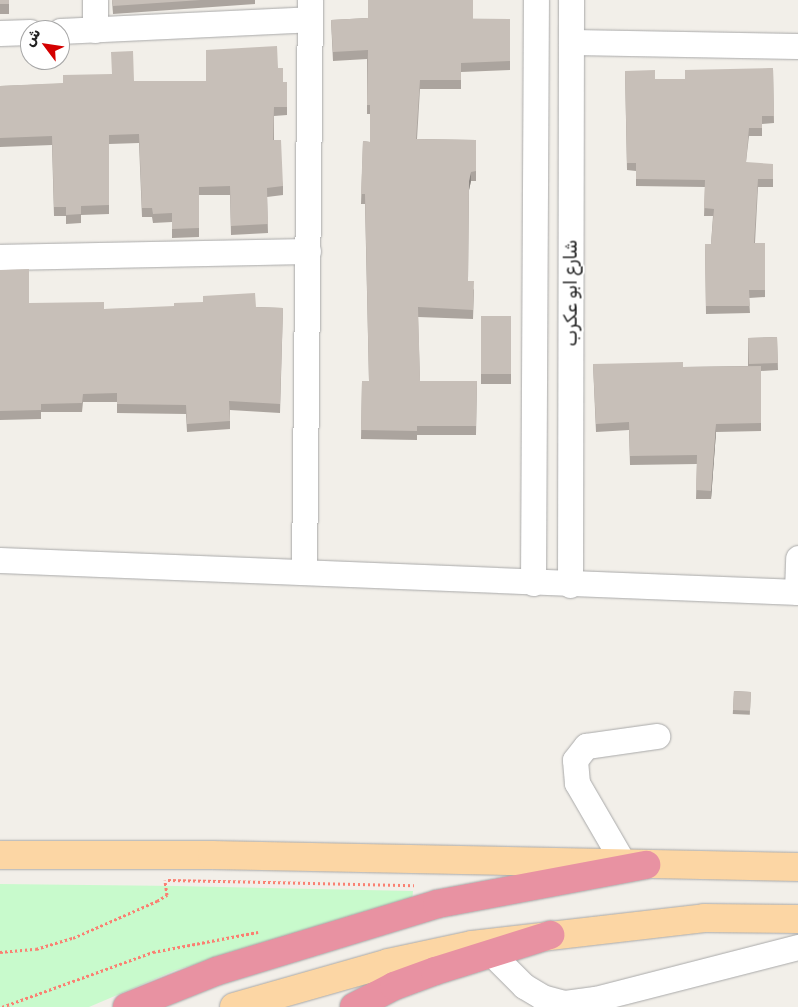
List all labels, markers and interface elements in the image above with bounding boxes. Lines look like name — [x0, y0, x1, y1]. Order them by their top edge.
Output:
north arrow — [20, 20, 70, 70]
text: ش — [21, 26, 44, 50]
street label: شارع ابو عكرب — [560, 240, 582, 346]

